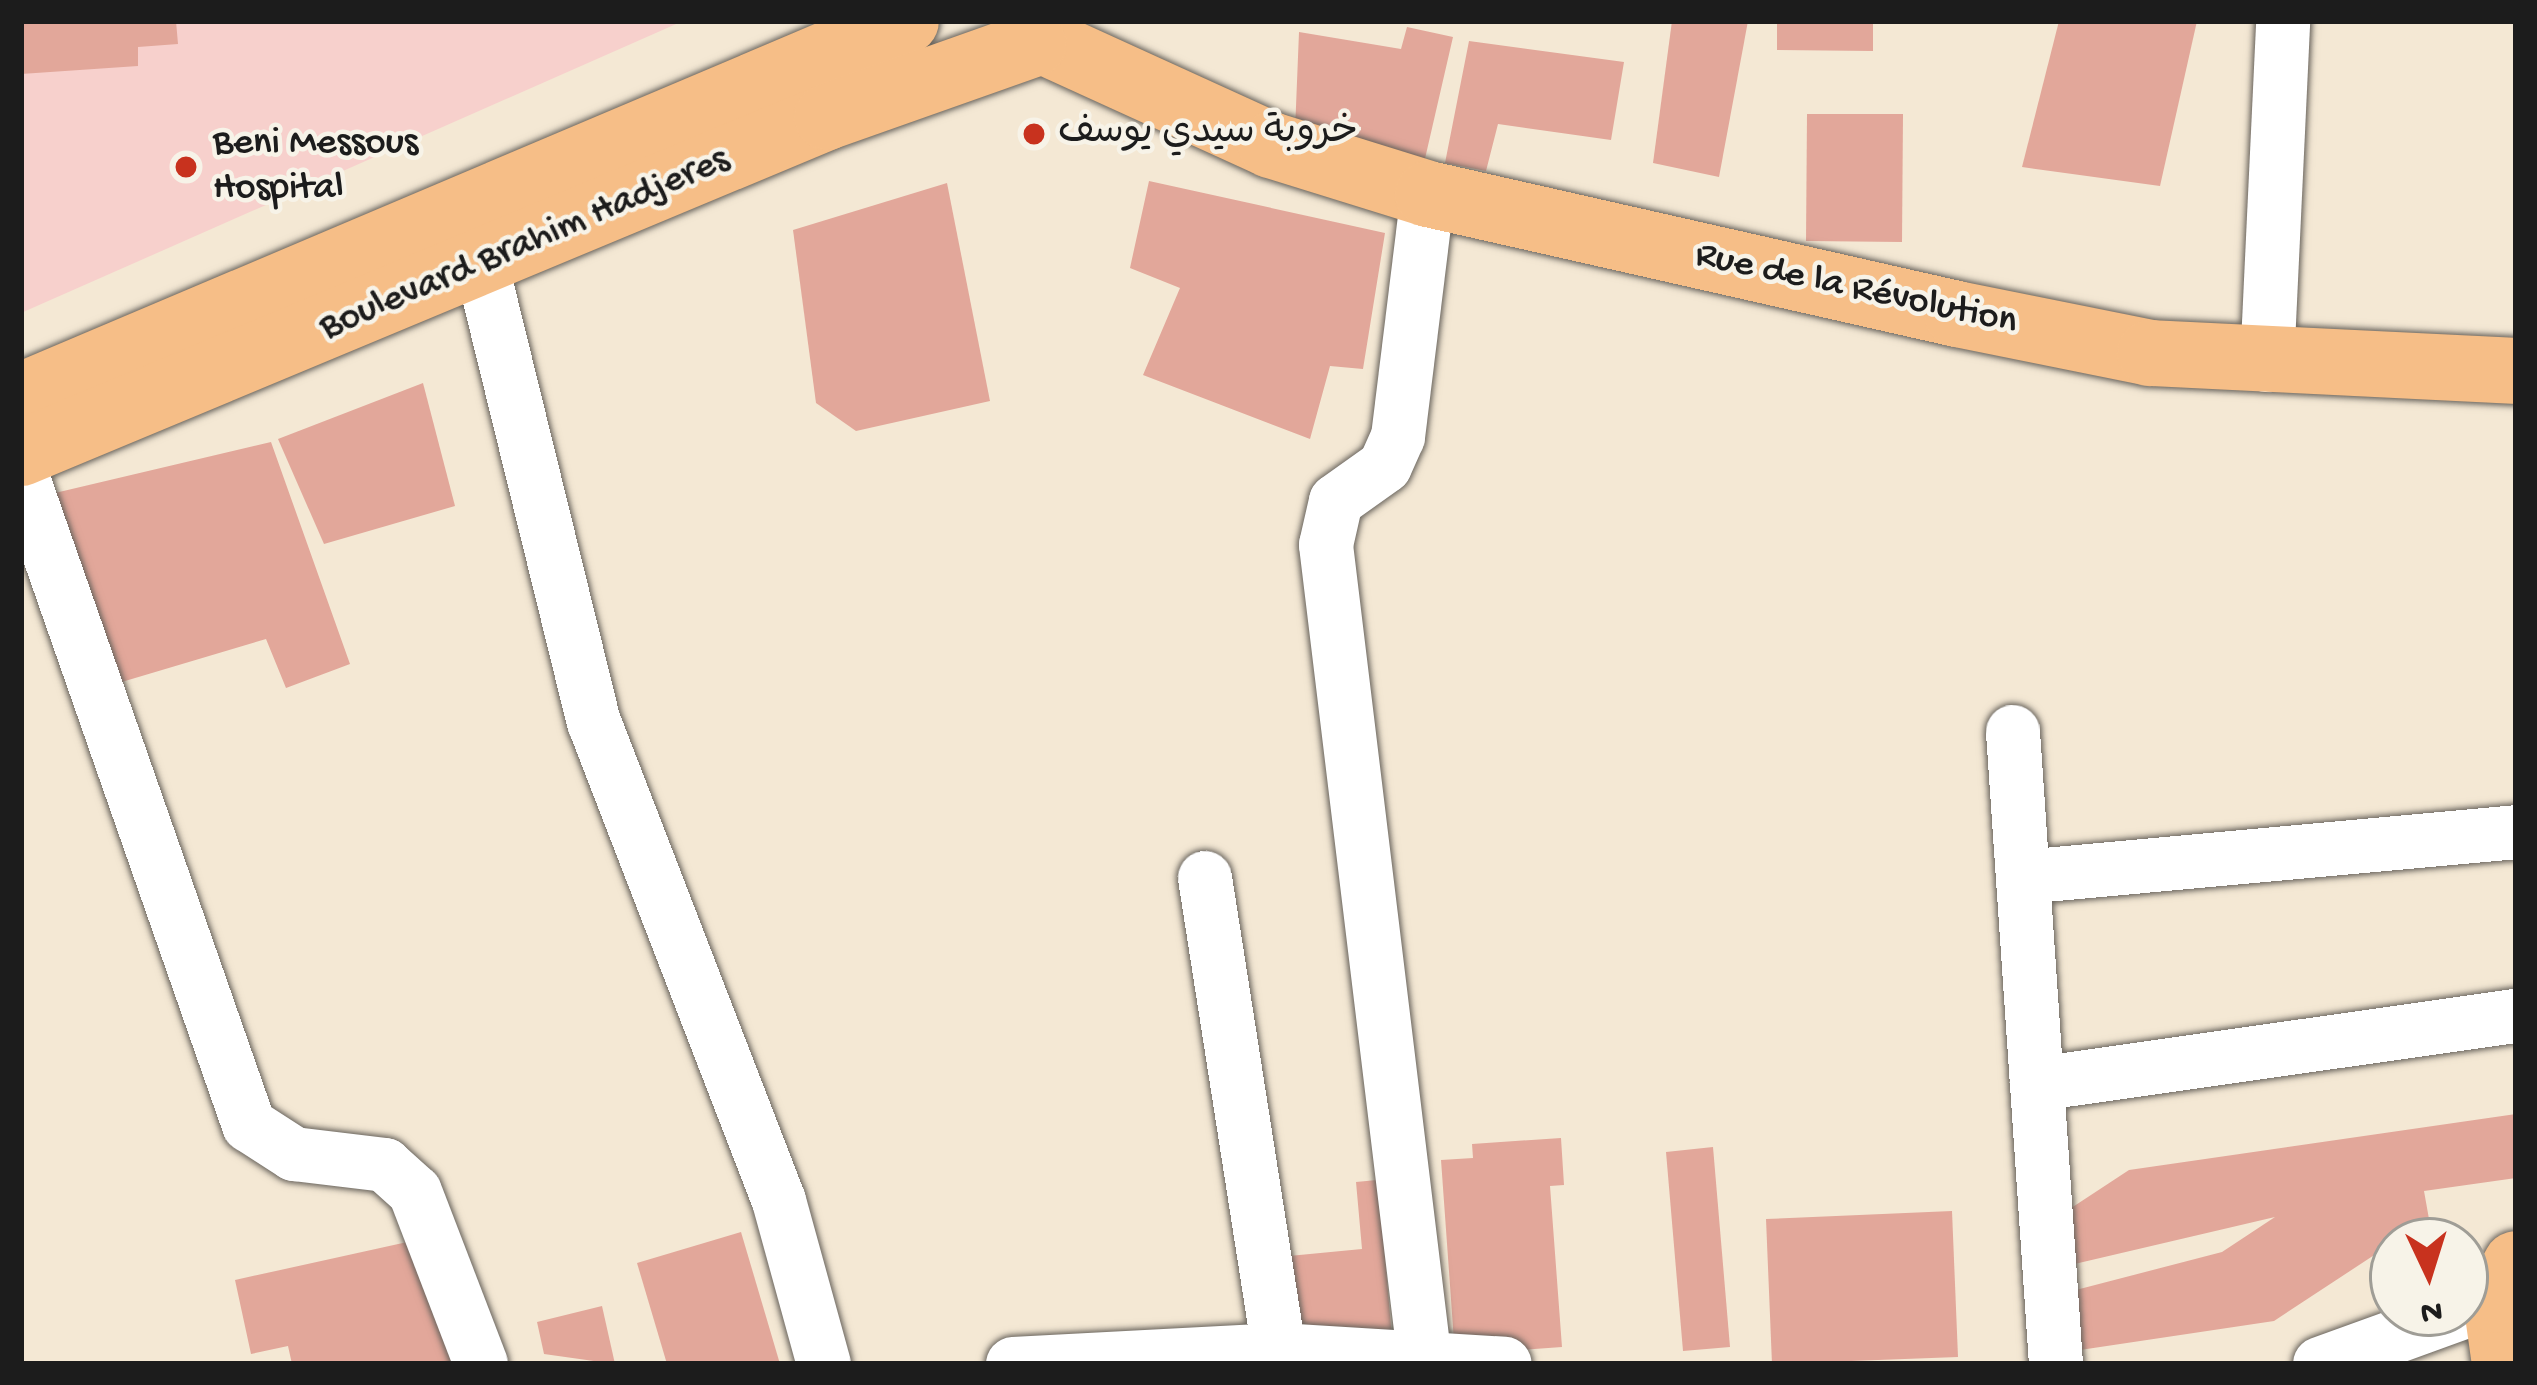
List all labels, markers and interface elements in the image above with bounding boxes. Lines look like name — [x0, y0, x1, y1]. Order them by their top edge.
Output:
place label: خروبة سيدي يوسف — [1058, 111, 1358, 157]
marker: خروبة سيدي يوسف — [1021, 121, 1047, 147]
place label: Beni Messous Hospital — [213, 122, 418, 213]
street label: Boulevard Brahim Hadjeres — [313, 137, 737, 353]
marker: Beni Messous Hospital — [170, 151, 202, 183]
street label: Rue de la Révolution — [1691, 233, 2021, 347]
north arrow — [2369, 1217, 2489, 1337]
text: N — [2419, 1290, 2443, 1330]

